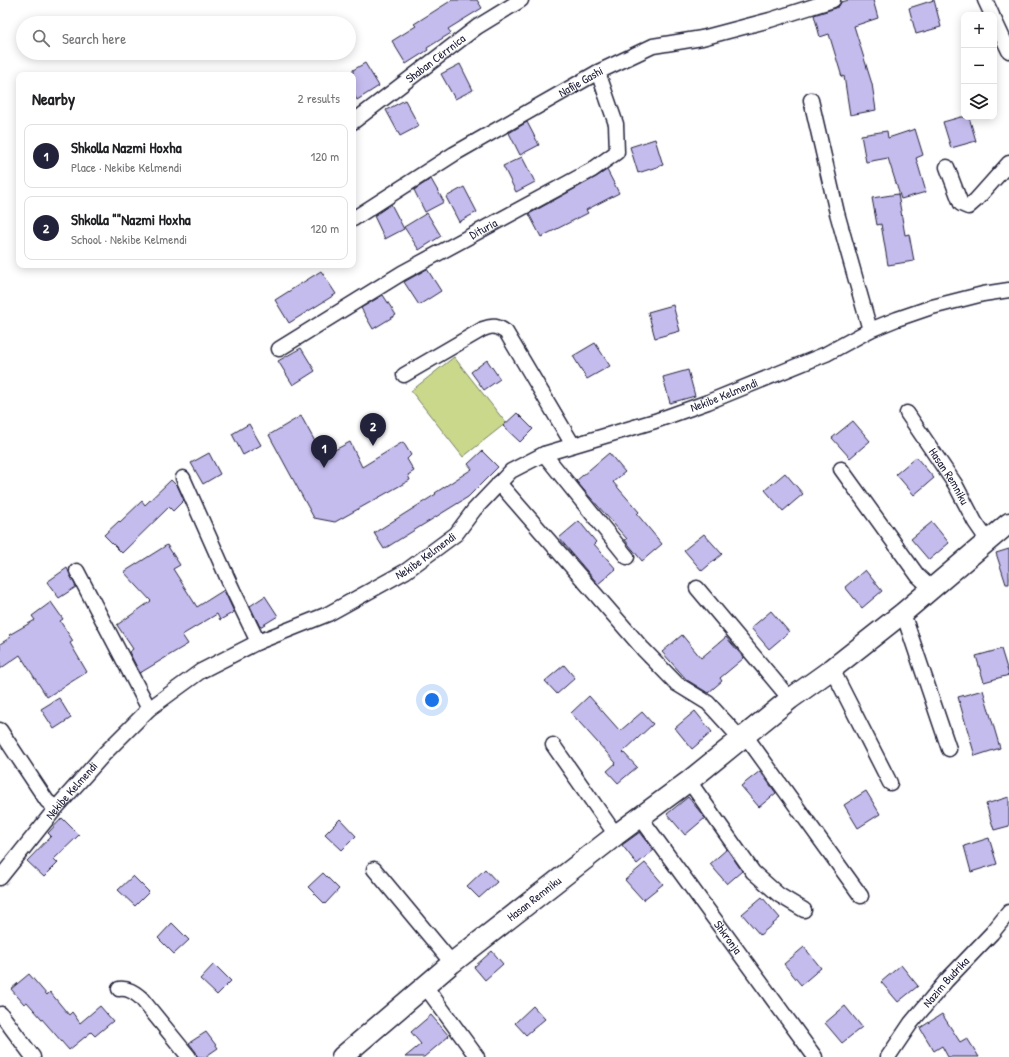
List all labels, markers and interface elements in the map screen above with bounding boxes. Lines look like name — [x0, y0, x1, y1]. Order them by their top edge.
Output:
map controls — [961, 12, 997, 120]
button: + — [961, 12, 997, 48]
search box — [16, 16, 356, 60]
icon: search — [30, 27, 52, 49]
text: Search here — [62, 28, 126, 49]
street label: Shaban Cërrnica — [402, 30, 469, 87]
button: − — [961, 48, 997, 84]
street label: Nafije Gashi — [555, 62, 606, 101]
button: layers — [961, 84, 997, 120]
text: Nearby — [32, 87, 75, 110]
text: 2 results — [298, 89, 340, 107]
text: Shkolla Nazmi Hoxha — [71, 137, 182, 158]
text: 1 — [44, 147, 48, 165]
text: 120 m — [311, 147, 339, 165]
text: Place · Nekibe Kelmendi — [71, 158, 182, 176]
text: Shkolla ""Nazmi Hoxha — [71, 209, 191, 230]
street label: Dituria — [466, 214, 500, 243]
text: 2 — [43, 219, 49, 237]
text: 120 m — [311, 219, 339, 237]
text: School · Nekibe Kelmendi — [71, 230, 187, 248]
street label: Nekibe Kelmendi — [688, 374, 760, 416]
pin: 2 — [360, 413, 386, 446]
pin: 1 — [311, 435, 337, 468]
street label: Hasan Remniku — [925, 444, 973, 508]
street label: Nekibe Kelmendi — [392, 528, 459, 583]
your location — [422, 690, 442, 710]
street label: Nekibe Kelmendi — [41, 758, 101, 823]
street label: Hasan Remniku — [503, 872, 565, 925]
street label: Shkronja — [710, 917, 746, 958]
street label: Nazim Budrika — [919, 953, 973, 1011]

